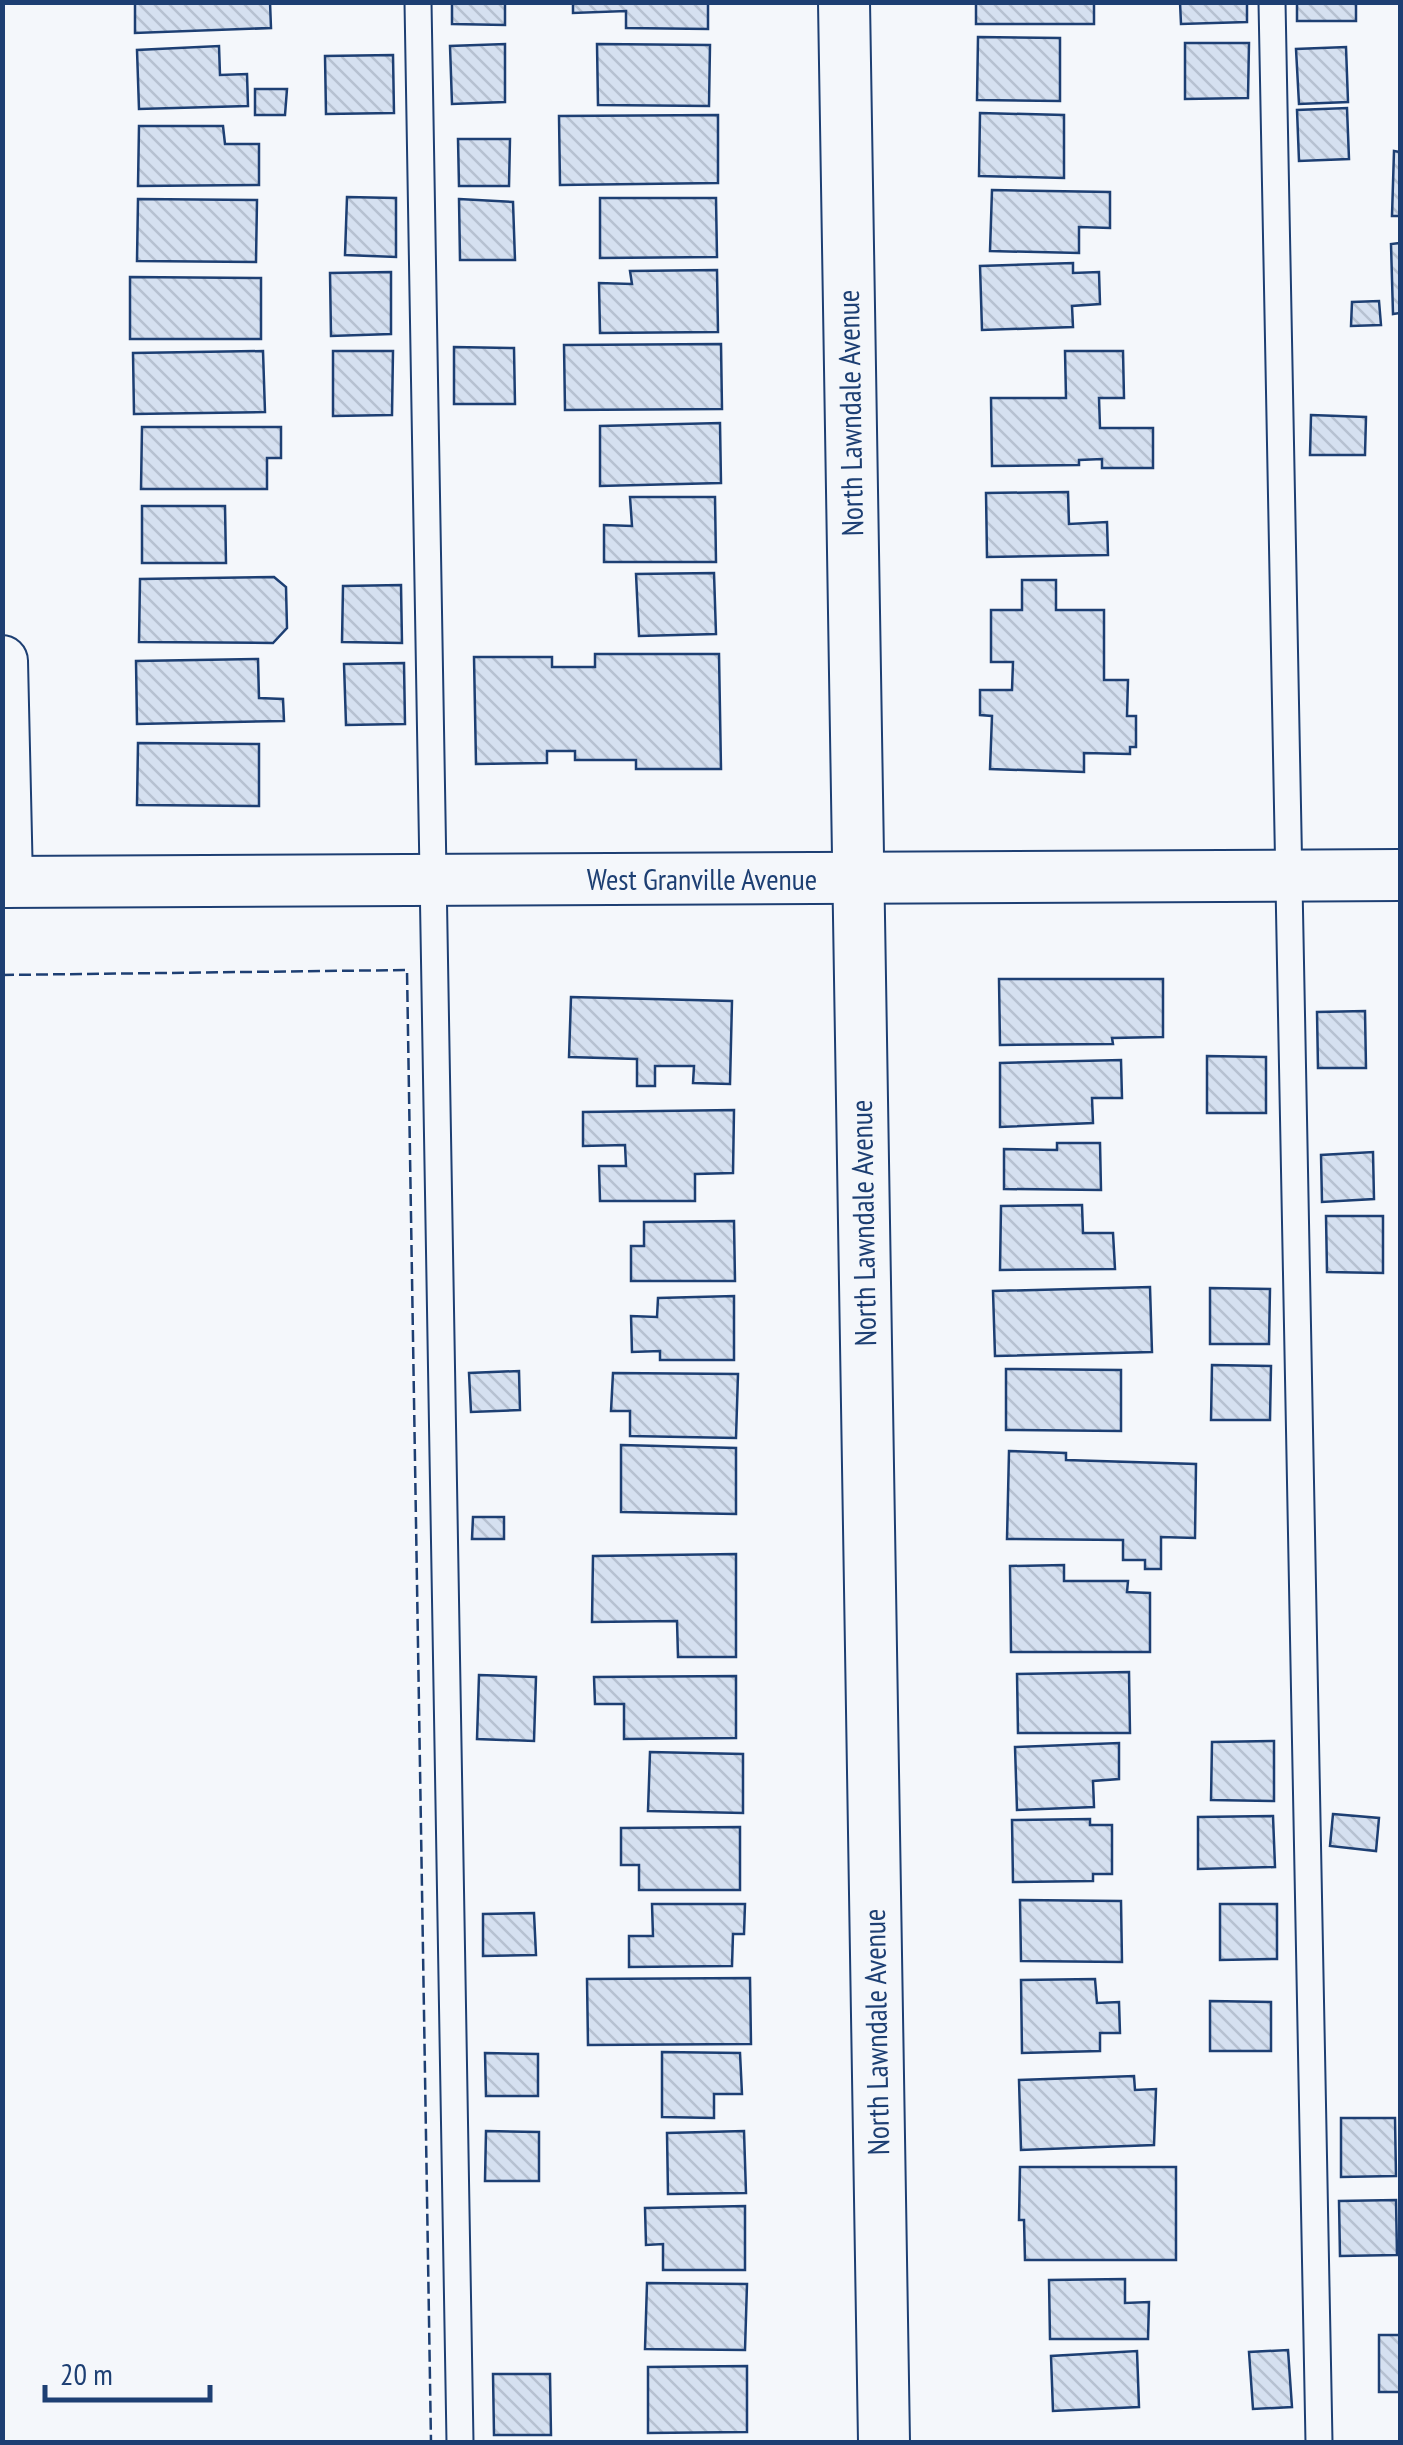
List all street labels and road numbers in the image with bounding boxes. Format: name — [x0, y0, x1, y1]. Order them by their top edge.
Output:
street label: North Lawndale Avenue — [828, 289, 871, 537]
street label: West Granville Avenue — [587, 859, 817, 898]
street label: North Lawndale Avenue — [841, 1099, 884, 1347]
street label: North Lawndale Avenue — [854, 1908, 897, 2156]

